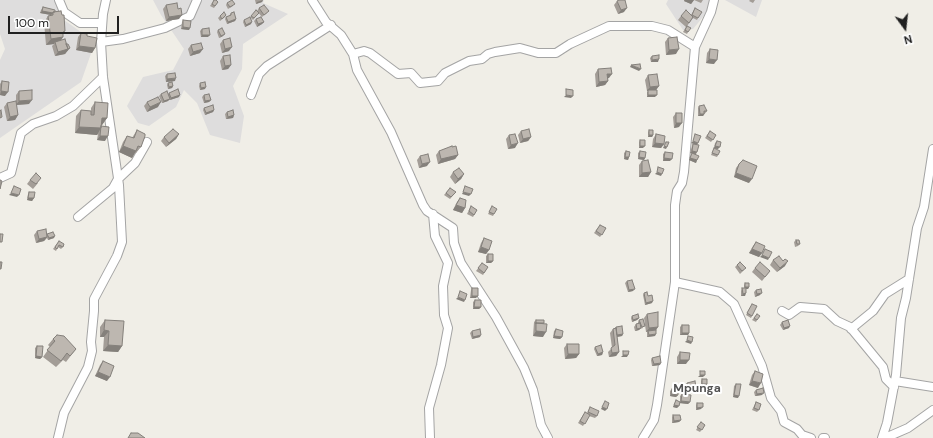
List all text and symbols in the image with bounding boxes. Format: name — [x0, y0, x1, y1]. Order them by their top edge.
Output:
scale bar — [10, 8, 121, 34]
north arrow — [885, 8, 925, 48]
text: 100 m — [15, 15, 49, 31]
text: N — [902, 32, 914, 47]
district label: Mpunga — [673, 382, 721, 396]

